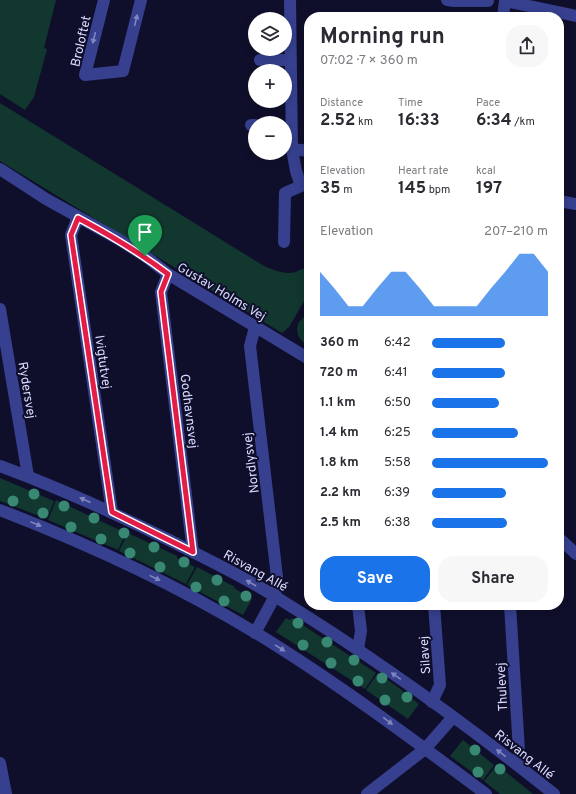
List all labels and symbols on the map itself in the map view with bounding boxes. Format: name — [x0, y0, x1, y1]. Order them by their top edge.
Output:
one-way arrow — [133, 13, 139, 25]
street label: Broloftet — [68, 14, 96, 69]
one-way arrow — [91, 32, 97, 44]
pin — [128, 215, 162, 256]
street label: Gustav Holms Vej — [174, 260, 268, 325]
street label: Ivigtutvej — [90, 334, 114, 390]
street label: Rydersvej — [14, 361, 38, 420]
street label: Godhavnsvej — [176, 373, 201, 449]
street label: Nordlysvej — [240, 431, 264, 494]
one-way arrow — [79, 497, 91, 503]
one-way arrow — [31, 521, 42, 527]
street label: Risvang Allé — [220, 547, 290, 596]
one-way arrow — [149, 575, 160, 581]
one-way arrow — [246, 579, 257, 586]
street label: Silavej — [417, 635, 435, 674]
one-way arrow — [274, 645, 286, 652]
street label: Thulevej — [494, 662, 512, 712]
one-way arrow — [391, 672, 401, 680]
one-way arrow — [383, 716, 394, 725]
street label: Risvang Allé — [491, 727, 557, 784]
one-way arrow — [495, 749, 506, 757]

